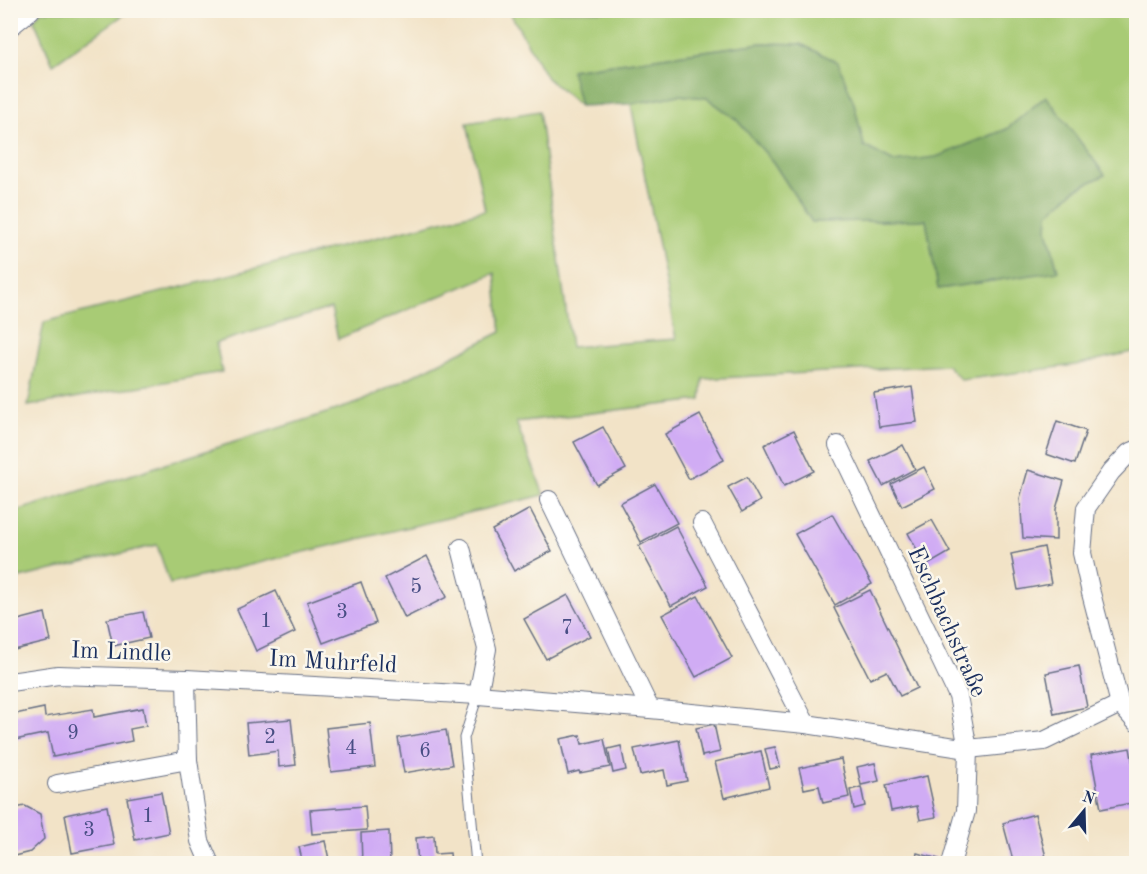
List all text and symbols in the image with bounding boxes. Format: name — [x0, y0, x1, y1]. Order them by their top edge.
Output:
street label: Eschbachstraße — [902, 543, 990, 701]
house number: 5 — [410, 577, 422, 598]
house number: 3 — [336, 602, 348, 623]
house number: 1 — [260, 611, 272, 632]
house number: 7 — [561, 618, 573, 639]
street label: Im Lindle — [70, 639, 172, 667]
street label: Im Muhrfeld — [268, 648, 398, 678]
house number: 9 — [67, 723, 79, 744]
house number: 2 — [264, 727, 276, 748]
house number: 4 — [345, 738, 357, 759]
house number: 6 — [419, 741, 431, 762]
north arrow — [1054, 781, 1114, 841]
text: N — [1080, 789, 1097, 809]
house number: 1 — [142, 806, 154, 827]
house number: 3 — [83, 820, 95, 841]

